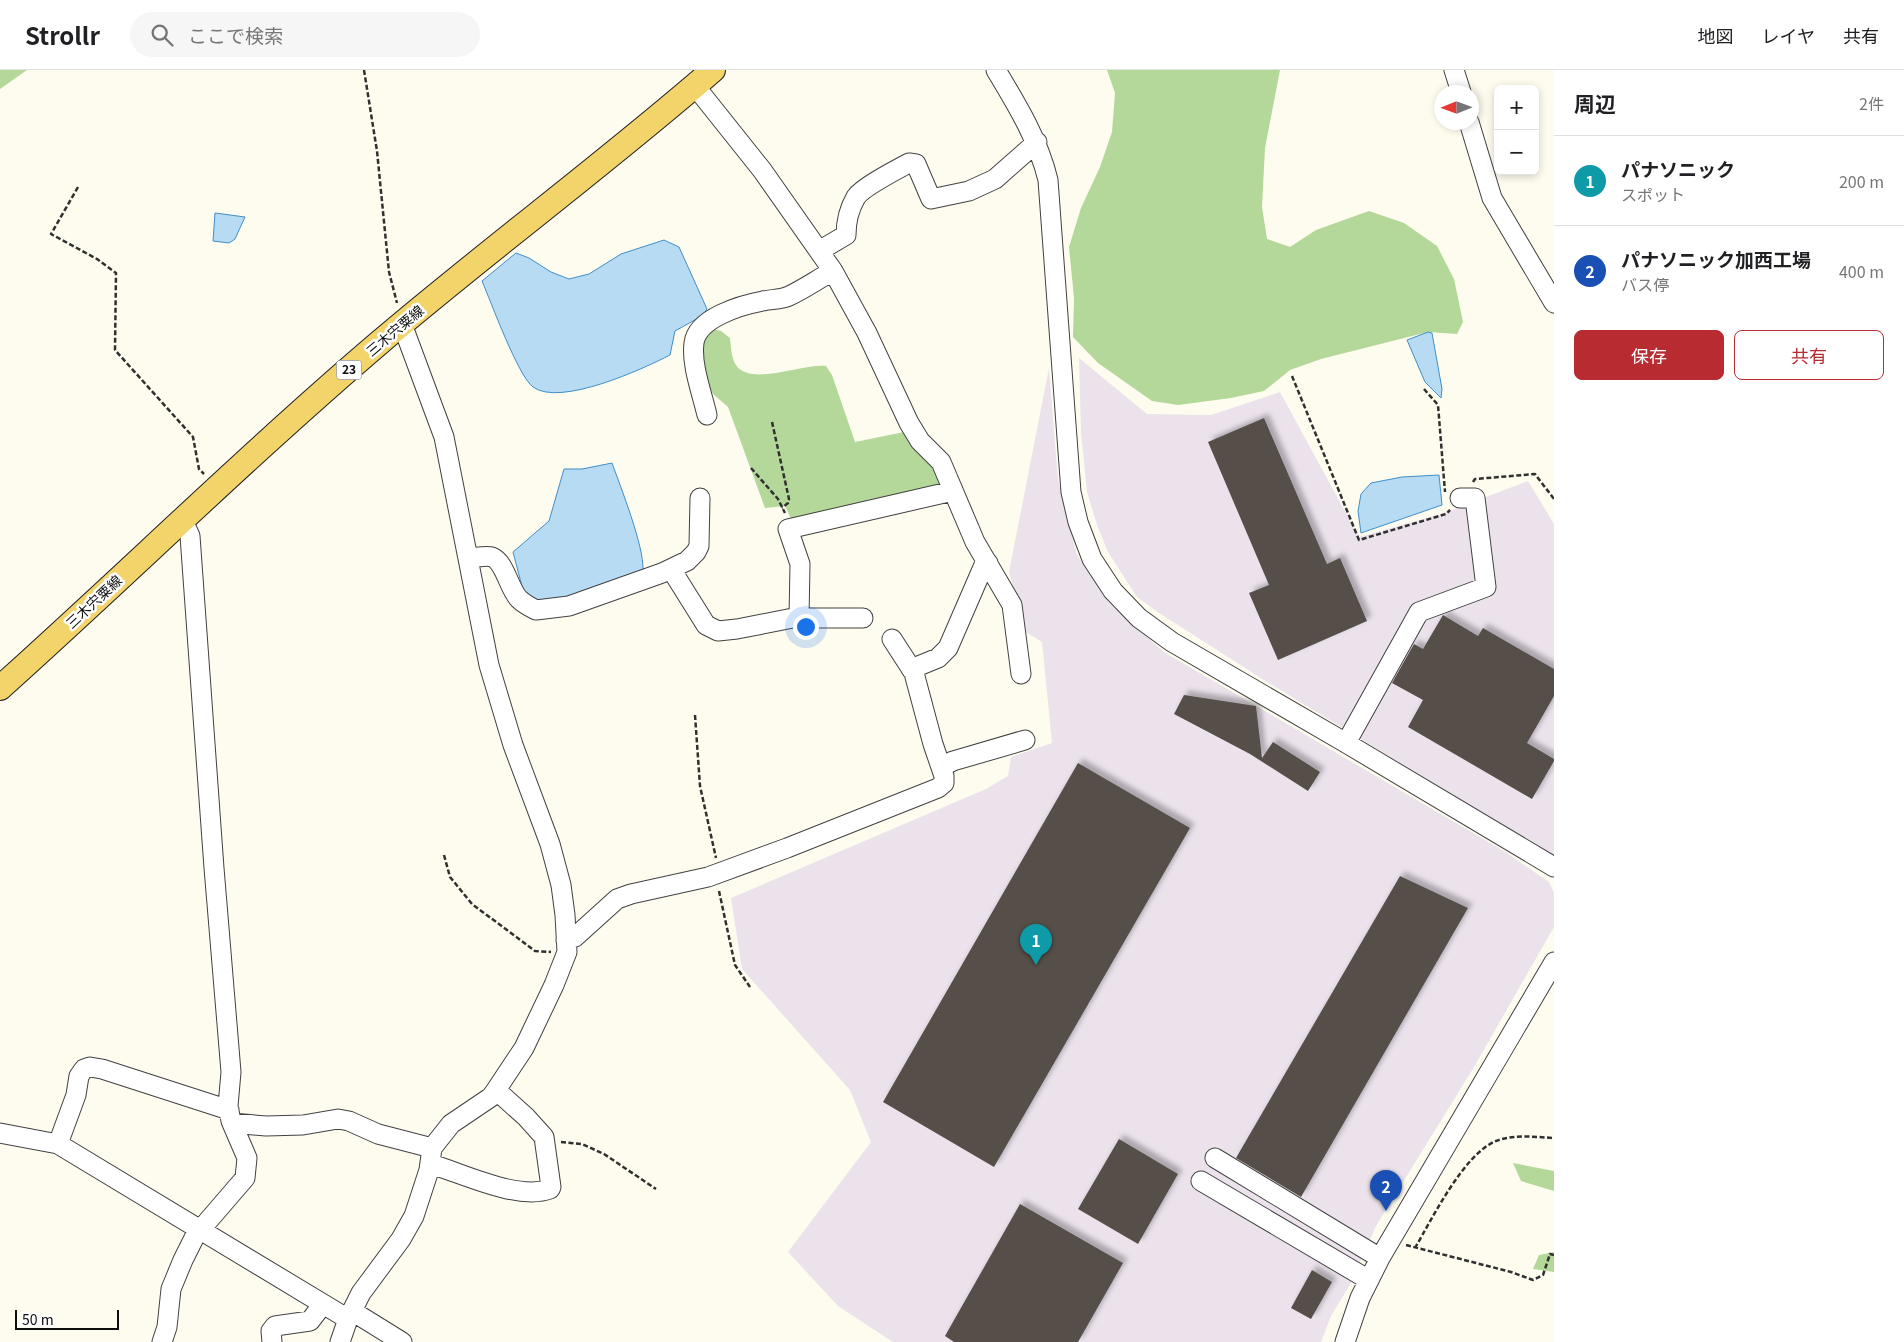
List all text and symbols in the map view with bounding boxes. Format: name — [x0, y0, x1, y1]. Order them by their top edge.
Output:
search box — [130, 12, 480, 57]
text: Strollr — [25, 17, 100, 52]
icon: search — [148, 21, 176, 49]
text: ここで検索 — [188, 21, 283, 48]
text: 地図 — [1698, 22, 1734, 48]
text: レイヤ — [1762, 22, 1815, 48]
text: 共有 — [1843, 22, 1879, 48]
north arrow — [1434, 85, 1479, 130]
map controls — [1494, 85, 1539, 175]
button: + — [1494, 85, 1539, 130]
text: 周辺 — [1574, 88, 1616, 118]
text: 2件 — [1859, 91, 1884, 115]
button: − — [1494, 130, 1539, 175]
text: パナソニック — [1621, 155, 1735, 182]
text: 1 — [1585, 169, 1595, 193]
text: 200 m — [1839, 169, 1884, 193]
text: スポット — [1621, 182, 1685, 206]
text: パナソニック加西工場 — [1621, 245, 1811, 272]
text: 2 — [1585, 259, 1595, 283]
text: 400 m — [1839, 259, 1884, 283]
text: バス停 — [1621, 272, 1669, 296]
street label: 三木宍粟線 — [361, 300, 428, 360]
button: 保存 — [1574, 330, 1724, 380]
button: 共有 — [1734, 330, 1884, 380]
road number: 23 — [336, 360, 362, 380]
street label: 三木宍粟線 — [61, 570, 126, 632]
your location — [793, 614, 819, 640]
pin: 1 — [1020, 924, 1052, 965]
pin: 2 — [1370, 1170, 1402, 1211]
scale bar — [15, 1307, 119, 1330]
text: 50 m — [22, 1309, 54, 1329]

